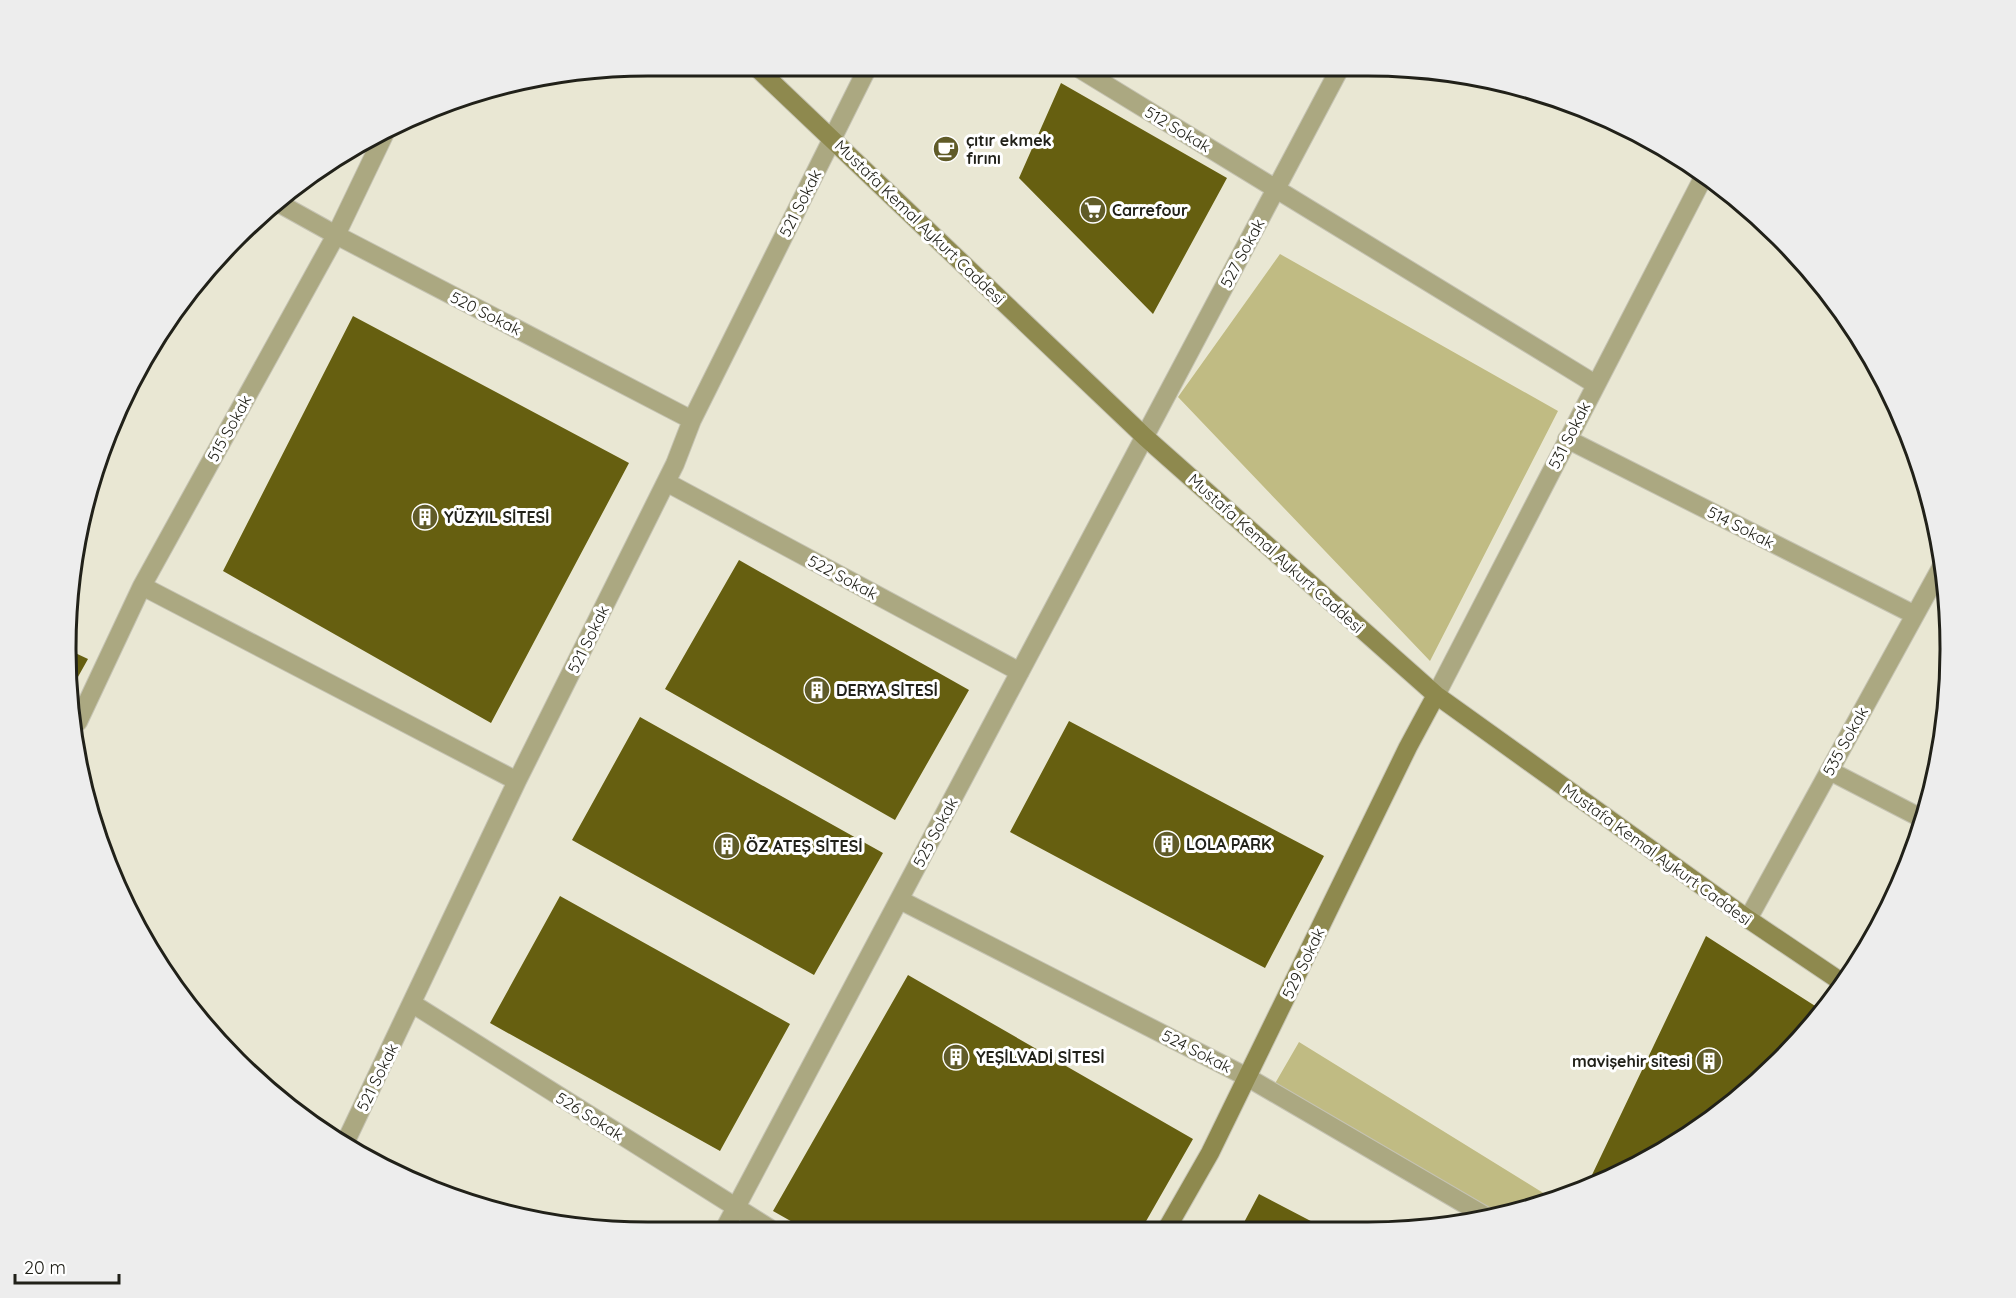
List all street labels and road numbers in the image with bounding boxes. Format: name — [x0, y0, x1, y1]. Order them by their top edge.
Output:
street label: 512 Sokak — [1141, 102, 1215, 156]
street label: Mustafa Kemal Aykurt Caddesi — [831, 135, 1009, 309]
street label: 521 Sokak — [774, 166, 826, 240]
street label: 527 Sokak — [1215, 215, 1269, 291]
street label: 520 Sokak — [447, 287, 525, 339]
street label: 515 Sokak — [203, 391, 255, 465]
street label: 531 Sokak — [1544, 398, 1594, 472]
street label: Mustafa Kemal Aykurt Caddesi — [1184, 469, 1368, 637]
street label: 514 Sokak — [1704, 502, 1778, 552]
street label: 522 Sokak — [805, 550, 881, 604]
street label: 521 Sokak — [563, 602, 613, 676]
street label: 535 Sokak — [1818, 703, 1872, 779]
street label: Mustafa Kemal Aykurt Caddesi — [1559, 779, 1755, 929]
street label: 525 Sokak — [908, 794, 962, 870]
street label: 529 Sokak — [1277, 924, 1329, 1002]
street label: 524 Sokak — [1159, 1025, 1235, 1077]
street label: 521 Sokak — [352, 1040, 402, 1114]
street label: 526 Sokak — [552, 1087, 628, 1145]

